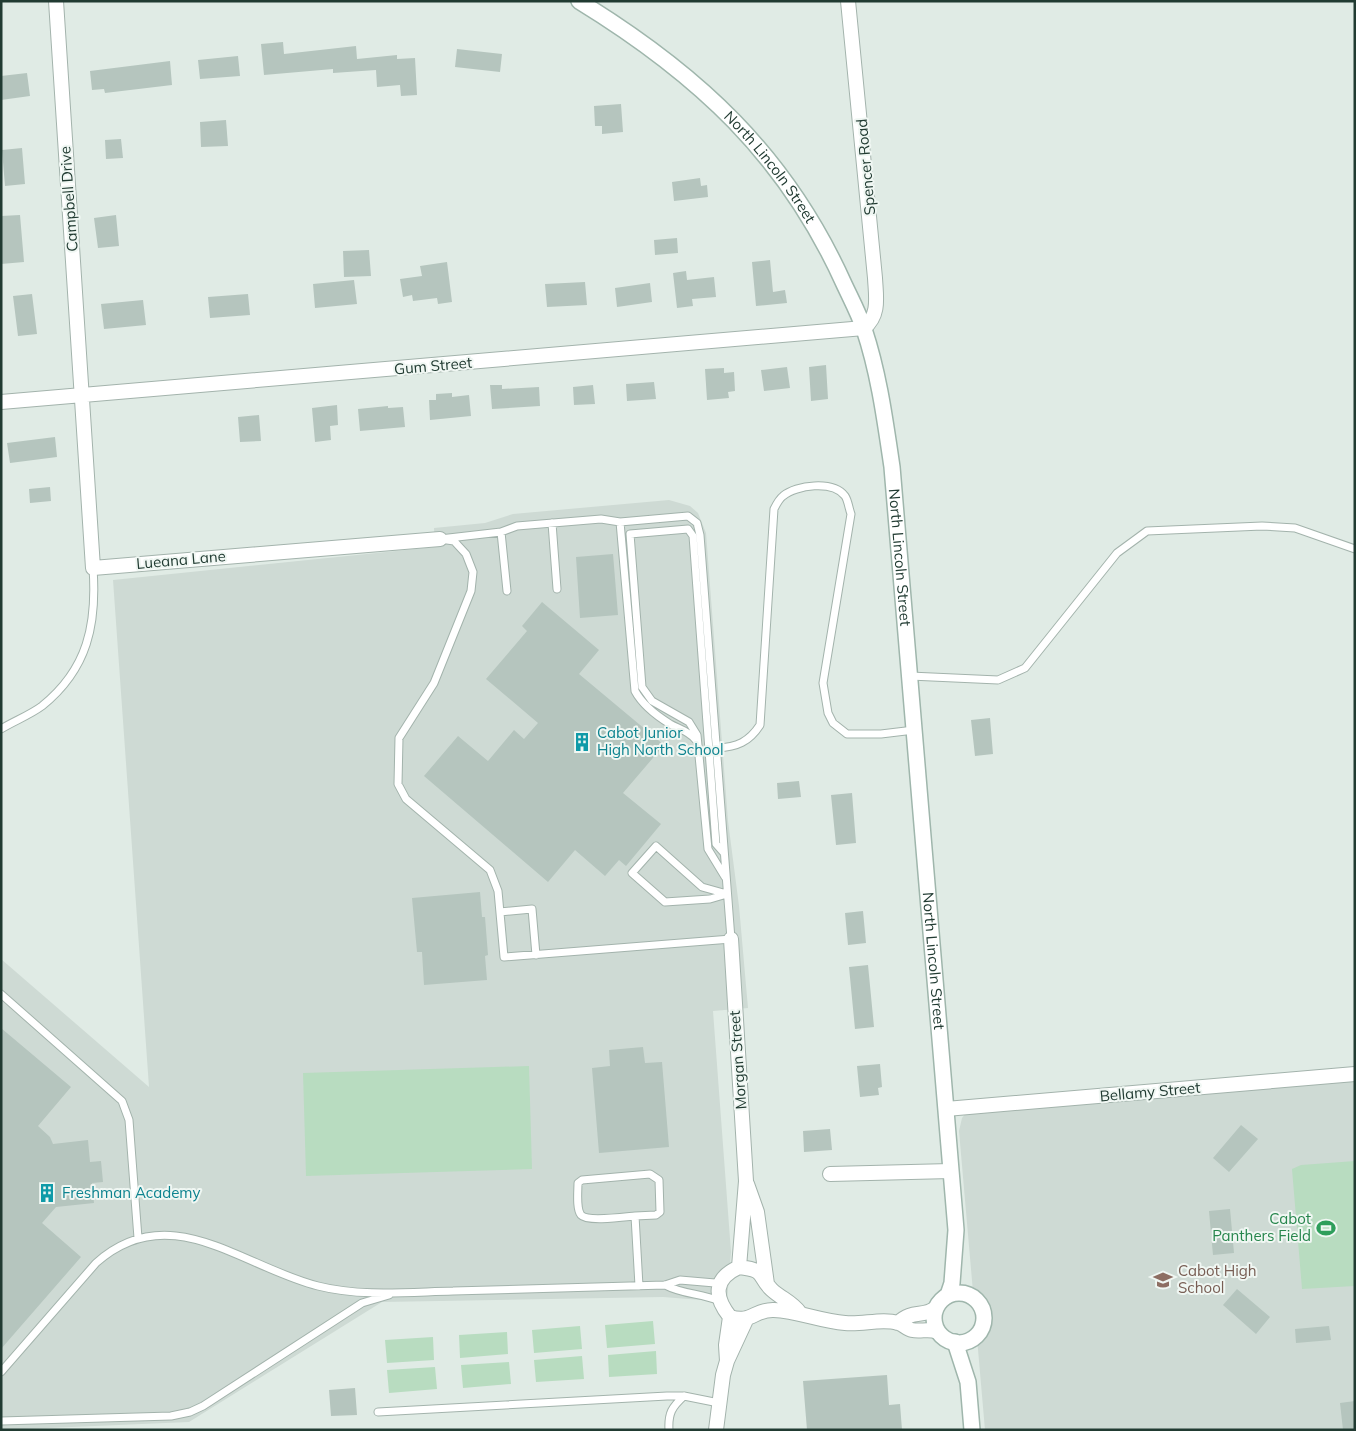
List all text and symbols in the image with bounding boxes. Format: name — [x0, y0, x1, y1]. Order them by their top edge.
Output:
street label: North Lincoln Street — [720, 107, 820, 226]
street label: Spencer Road — [852, 118, 879, 216]
street label: Campbell Drive — [55, 146, 82, 252]
street label: Gum Street — [393, 353, 473, 378]
street label: North Lincoln Street — [885, 488, 915, 627]
street label: Lueana Lane — [135, 546, 226, 573]
place label: Cabot Junior High North School — [597, 723, 724, 759]
building icon: Cabot Junior High North School — [571, 731, 593, 753]
street label: North Lincoln Street — [919, 891, 949, 1030]
street label: Morgan Street — [725, 1010, 750, 1110]
street label: Bellamy Street — [1099, 1078, 1201, 1105]
building icon: Freshman Academy — [36, 1182, 58, 1204]
place label: Freshman Academy — [62, 1183, 200, 1202]
place label: Cabot Panthers Field — [1212, 1209, 1311, 1245]
sports icon: Cabot Panthers Field — [1315, 1217, 1337, 1239]
place label: Cabot High School — [1178, 1261, 1257, 1297]
school or university icon: Cabot High School — [1152, 1269, 1174, 1291]

